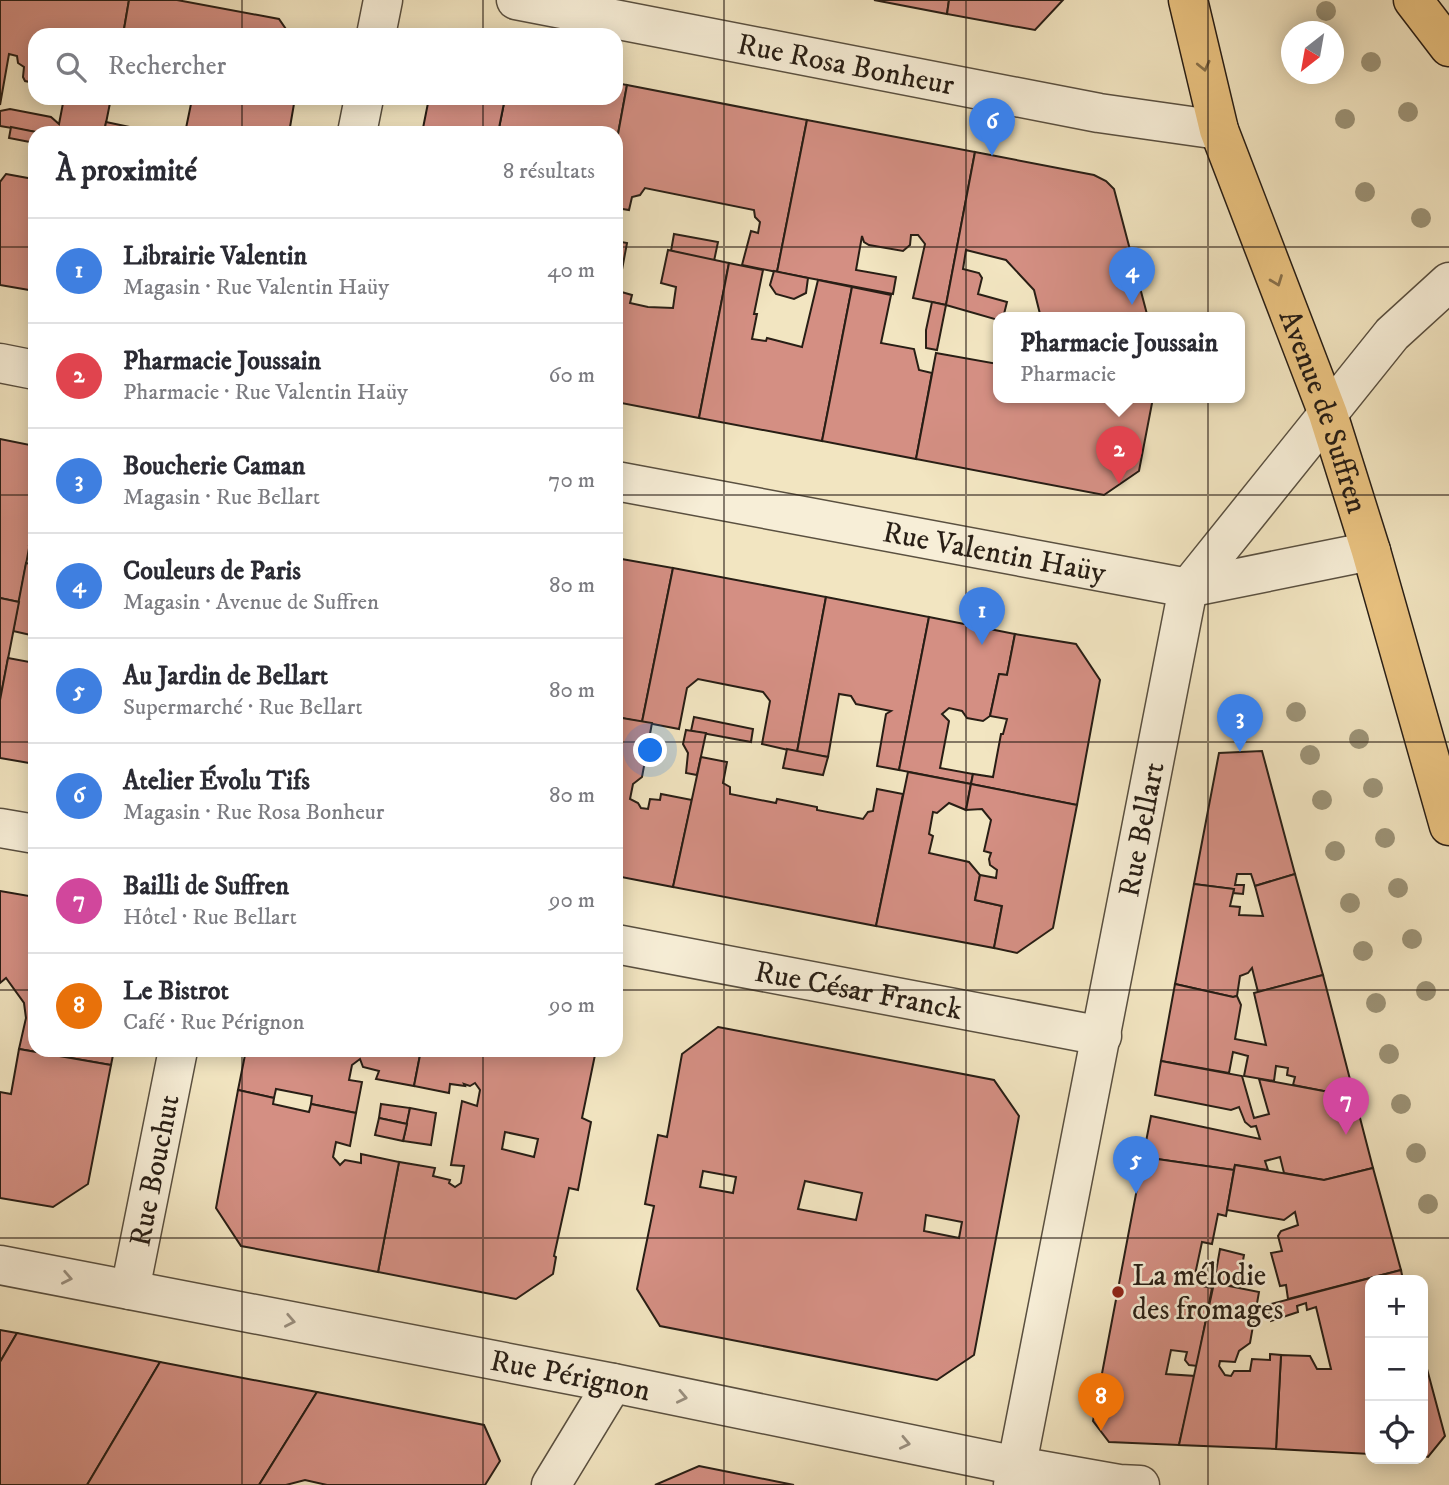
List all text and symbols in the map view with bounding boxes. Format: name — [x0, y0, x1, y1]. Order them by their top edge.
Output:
north arrow — [1281, 21, 1344, 84]
street label: Rue Rosa Bonheur — [734, 26, 957, 104]
search box — [28, 28, 623, 105]
icon: search — [52, 48, 90, 86]
text: Rechercher — [108, 50, 226, 83]
one-way arrow — [1195, 60, 1210, 72]
pin: 6 — [969, 98, 1015, 156]
text: À proximité — [56, 153, 197, 190]
text: 8 résultats — [503, 157, 595, 186]
text: Librairie Valentin — [123, 240, 307, 273]
pin: 4 — [1109, 247, 1155, 305]
text: 1 — [75, 256, 83, 285]
text: 40 m — [547, 256, 595, 285]
text: Magasin · Rue Valentin Haüy — [123, 273, 389, 302]
one-way arrow — [1268, 275, 1282, 287]
street label: Avenue de Suffren — [1270, 305, 1375, 518]
popup — [993, 312, 1245, 403]
text: Pharmacie Joussain — [1020, 327, 1218, 360]
text: Pharmacie Joussain — [123, 345, 321, 378]
text: Pharmacie — [1020, 360, 1116, 389]
text: 2 — [73, 361, 85, 390]
text: 60 m — [548, 361, 595, 390]
text: Pharmacie · Rue Valentin Haüy — [123, 378, 408, 407]
pin: 2 — [1096, 426, 1142, 484]
text: Boucherie Caman — [123, 450, 305, 483]
text: 3 — [75, 466, 83, 495]
text: 70 m — [548, 466, 595, 495]
text: Magasin · Rue Bellart — [123, 483, 320, 512]
street label: Rue Valentin Haüy — [880, 514, 1109, 592]
text: Couleurs de Paris — [123, 555, 301, 588]
text: 4 — [72, 571, 86, 600]
text: 80 m — [549, 571, 595, 600]
pin: 1 — [959, 587, 1005, 645]
text: Magasin · Avenue de Suffren — [123, 588, 379, 617]
text: Au Jardin de Bellart — [123, 660, 328, 693]
text: 5 — [73, 676, 85, 705]
text: 80 m — [549, 676, 595, 705]
text: Supermarché · Rue Bellart — [123, 693, 363, 722]
pin: 3 — [1217, 694, 1263, 752]
your location — [633, 733, 667, 767]
street label: Rue Bellart — [1111, 759, 1174, 900]
text: Atelier Évolu Tifs — [123, 765, 310, 798]
text: 6 — [73, 781, 85, 810]
text: 80 m — [549, 781, 595, 810]
text: Magasin · Rue Rosa Bonheur — [123, 798, 384, 827]
text: Bailli de Suffren — [123, 870, 289, 903]
text: 7 — [73, 886, 85, 915]
text: 90 m — [549, 886, 595, 915]
text: Hôtel · Rue Bellart — [123, 903, 297, 932]
street label: Rue César Franck — [752, 954, 965, 1029]
text: Le Bistrot — [123, 975, 229, 1008]
text: 8 — [73, 991, 85, 1020]
text: 90 m — [549, 991, 595, 1020]
text: Café · Rue Pérignon — [123, 1008, 304, 1037]
pin: 7 — [1323, 1077, 1369, 1135]
street label: Rue Bouchut — [122, 1092, 189, 1250]
pin: 5 — [1113, 1136, 1159, 1194]
place label: La mélodie des fromages — [1132, 1258, 1283, 1329]
one-way arrow — [61, 1269, 73, 1284]
map controls — [1365, 1275, 1428, 1464]
button: + — [1365, 1275, 1428, 1338]
marker: La mélodie des fromages — [1110, 1284, 1126, 1300]
one-way arrow — [284, 1313, 296, 1328]
button: − — [1365, 1338, 1428, 1401]
street label: Rue Pérignon — [487, 1343, 654, 1410]
pin: 8 — [1078, 1373, 1124, 1431]
one-way arrow — [676, 1388, 688, 1403]
button: locate — [1365, 1401, 1428, 1464]
one-way arrow — [899, 1434, 911, 1449]

